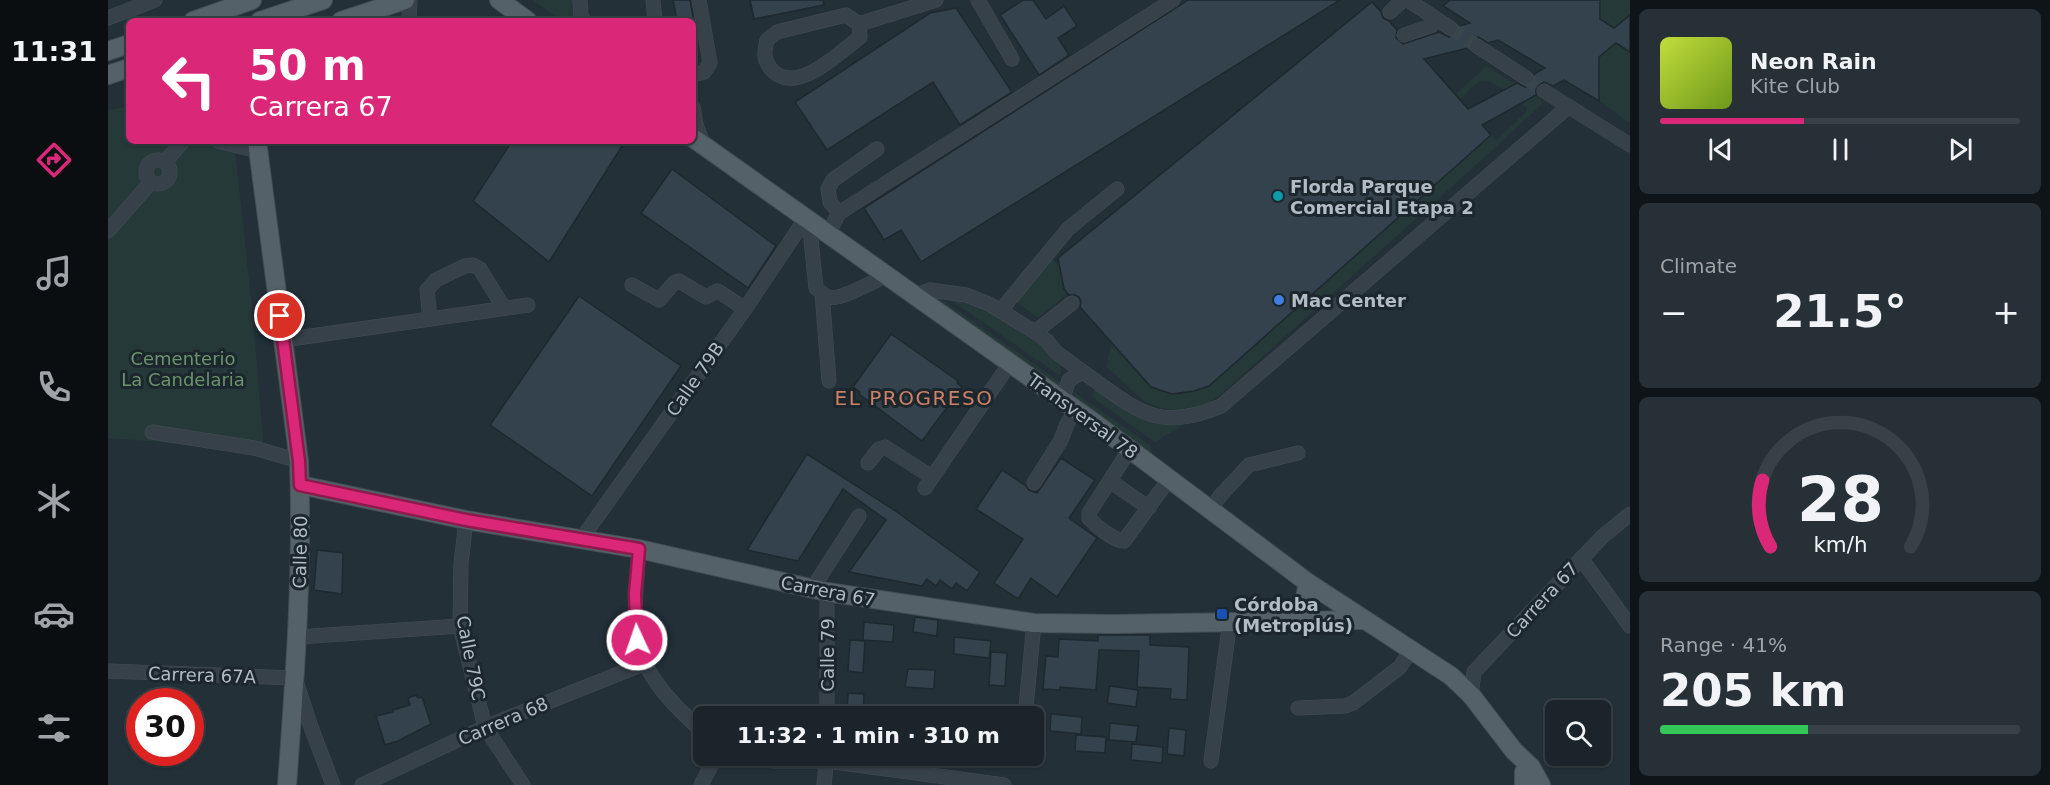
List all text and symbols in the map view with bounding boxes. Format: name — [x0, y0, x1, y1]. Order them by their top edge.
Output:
text: 11:31 — [11, 36, 97, 67]
text: 50 m — [249, 41, 366, 90]
icon: left — [150, 42, 228, 120]
text: Neon Rain — [1750, 49, 1877, 74]
text: Kite Club — [1750, 74, 1840, 98]
text: Carrera 67 — [249, 91, 393, 122]
icon: previous — [1704, 133, 1737, 166]
icon: pause — [1824, 133, 1857, 166]
icon: next — [1944, 133, 1977, 166]
icon: directions — [33, 139, 75, 181]
place label: Florda Parque Comercial Etapa 2 — [1290, 176, 1474, 218]
marker: Florda Parque Comercial Etapa 2 — [1271, 189, 1285, 203]
icon: music — [33, 252, 75, 294]
text: Climate — [1660, 254, 1737, 278]
text: 21.5° — [1773, 285, 1907, 338]
pin — [254, 290, 305, 341]
place label: Mac Center — [1291, 290, 1406, 311]
marker: Mac Center — [1272, 293, 1286, 307]
text: − — [1660, 293, 1688, 332]
text: + — [1992, 293, 2020, 332]
icon: arrive — [263, 299, 296, 332]
street label: Calle 79B — [662, 338, 728, 420]
park label: Cementerio La Candelaria — [121, 348, 245, 390]
icon: phone — [33, 366, 75, 408]
street label: Transversal 78 — [1023, 368, 1142, 463]
district label: EL PROGRESO — [835, 386, 993, 410]
text: 28 — [1797, 463, 1883, 536]
icon: climate — [33, 480, 75, 522]
street label: Calle 80 — [289, 515, 311, 589]
text: km/h — [1813, 532, 1867, 557]
street label: Carrera 67 — [1502, 558, 1582, 642]
street label: Carrera 67 — [779, 572, 877, 610]
icon: car — [33, 593, 75, 635]
place label: Córdoba (Metroplús) — [1234, 594, 1353, 636]
marker: Córdoba (Metroplús) — [1215, 607, 1229, 621]
position arrow — [605, 608, 669, 672]
street label: Calle 79C — [453, 614, 489, 702]
street label: Calle 79 — [817, 618, 838, 692]
text: Range · 41% — [1660, 633, 1787, 657]
street label: Carrera 67A — [148, 663, 257, 687]
text: 205 km — [1660, 664, 1846, 717]
speed limit sign: 30 — [126, 688, 204, 766]
street label: Carrera 68 — [455, 693, 551, 749]
map controls — [1545, 700, 1611, 766]
button: search — [1545, 700, 1611, 766]
icon: filters — [33, 707, 75, 749]
text: 11:32 · 1 min · 310 m — [737, 723, 1000, 748]

